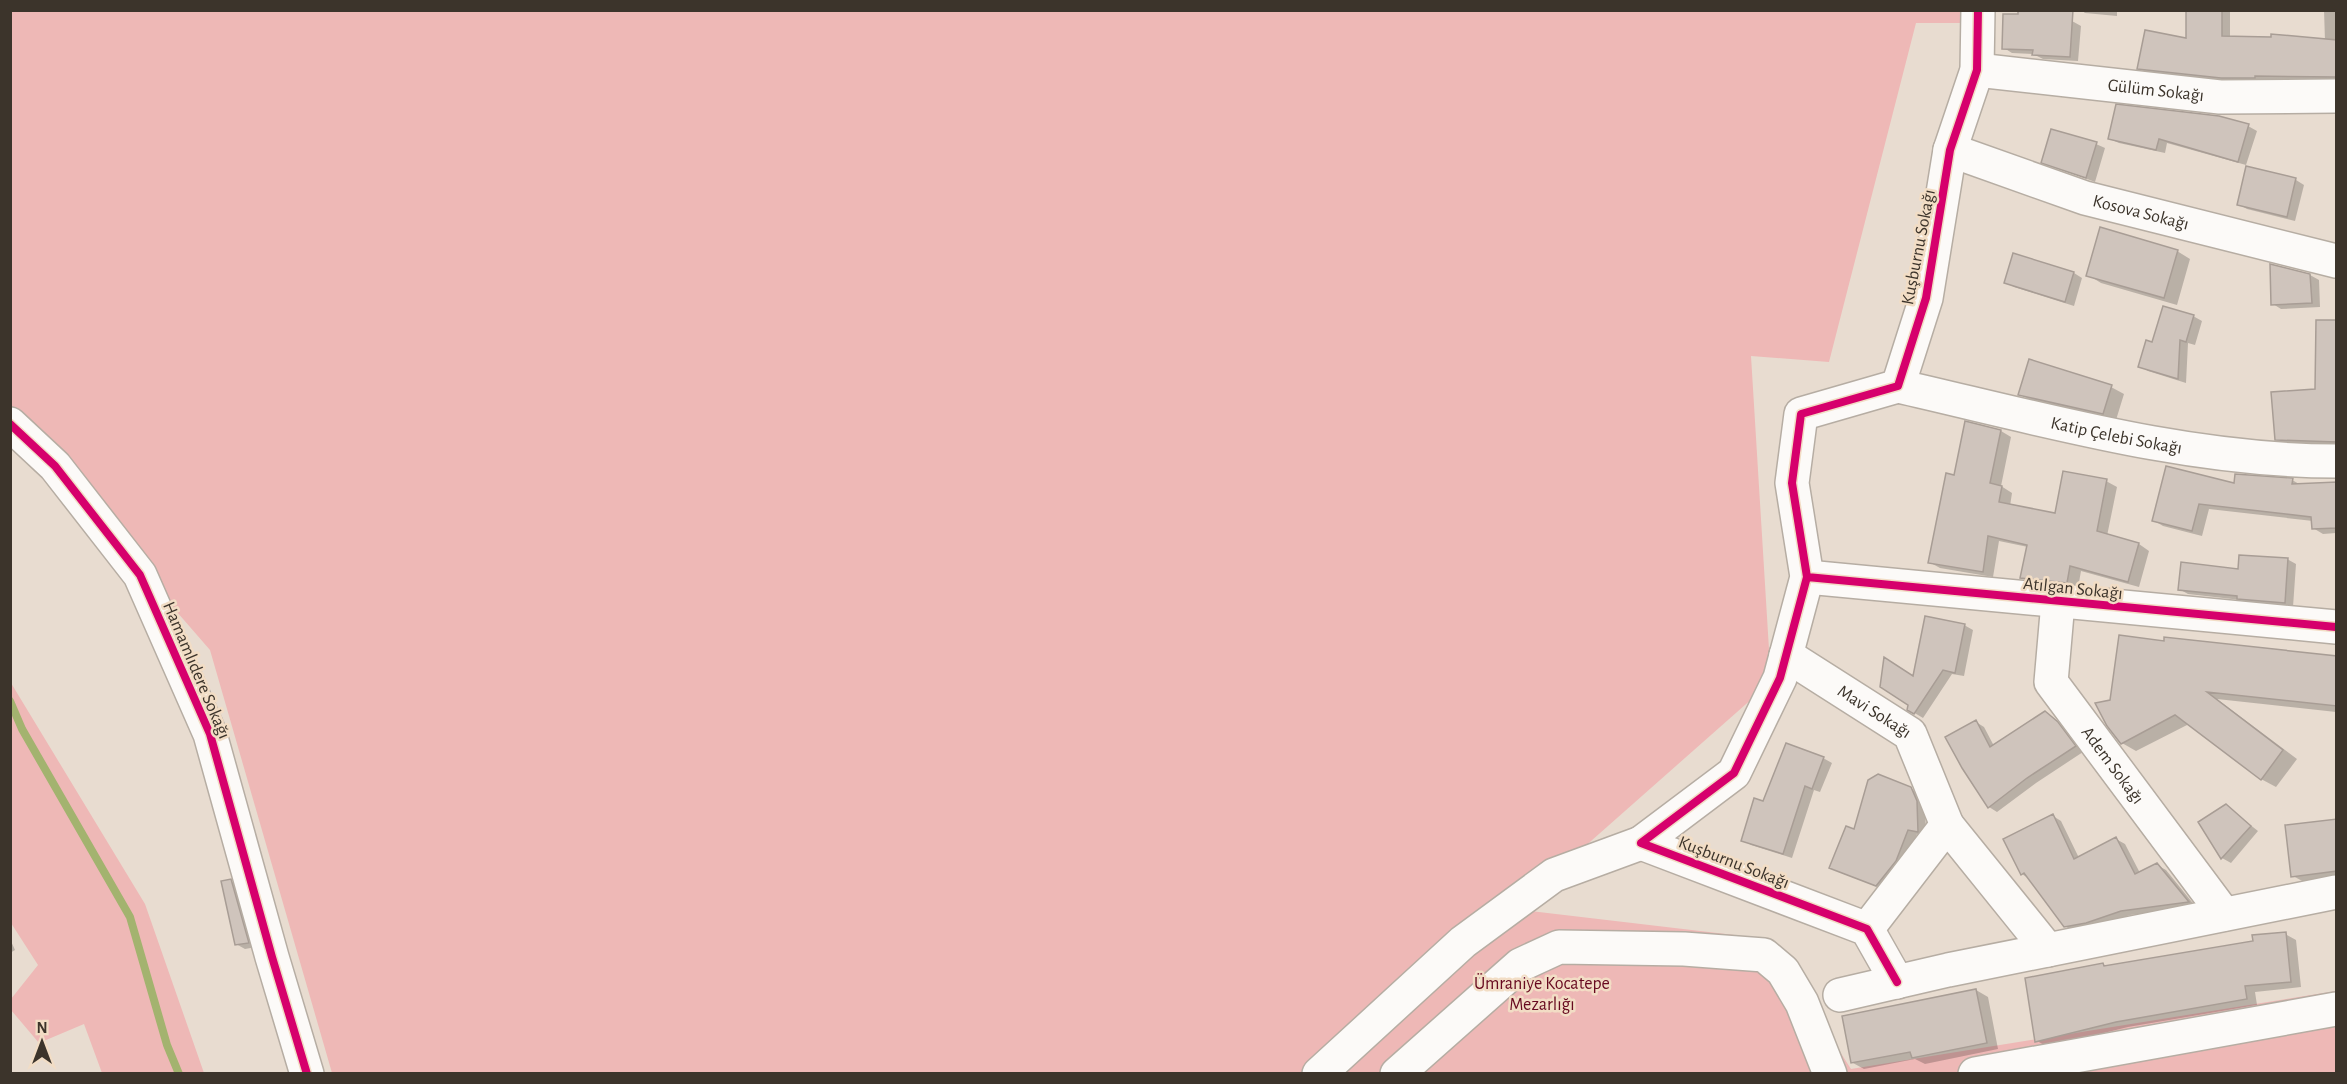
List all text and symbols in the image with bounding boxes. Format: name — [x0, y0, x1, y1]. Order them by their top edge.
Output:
street label: Gülüm Sokağı — [2107, 77, 2205, 105]
street label: Kuşburnu Sokağı — [1899, 188, 1939, 306]
street label: Kosova Sokağı — [2091, 192, 2191, 234]
street label: Katip Çelebi Sokağı — [2049, 414, 2183, 458]
street label: Atılgan Sokağı — [2022, 575, 2123, 603]
street label: Hamamlıdere Sokağı — [159, 599, 233, 741]
street label: Mavi Sokağı — [1834, 682, 1914, 742]
street label: Adem Sokağı — [2078, 724, 2147, 808]
street label: Kuşburnu Sokağı — [1676, 834, 1792, 892]
park label: Ümraniye Kocatepe Mezarlığı — [1474, 973, 1610, 1014]
north arrow — [12, 1012, 72, 1072]
text: N — [36, 1020, 48, 1036]

